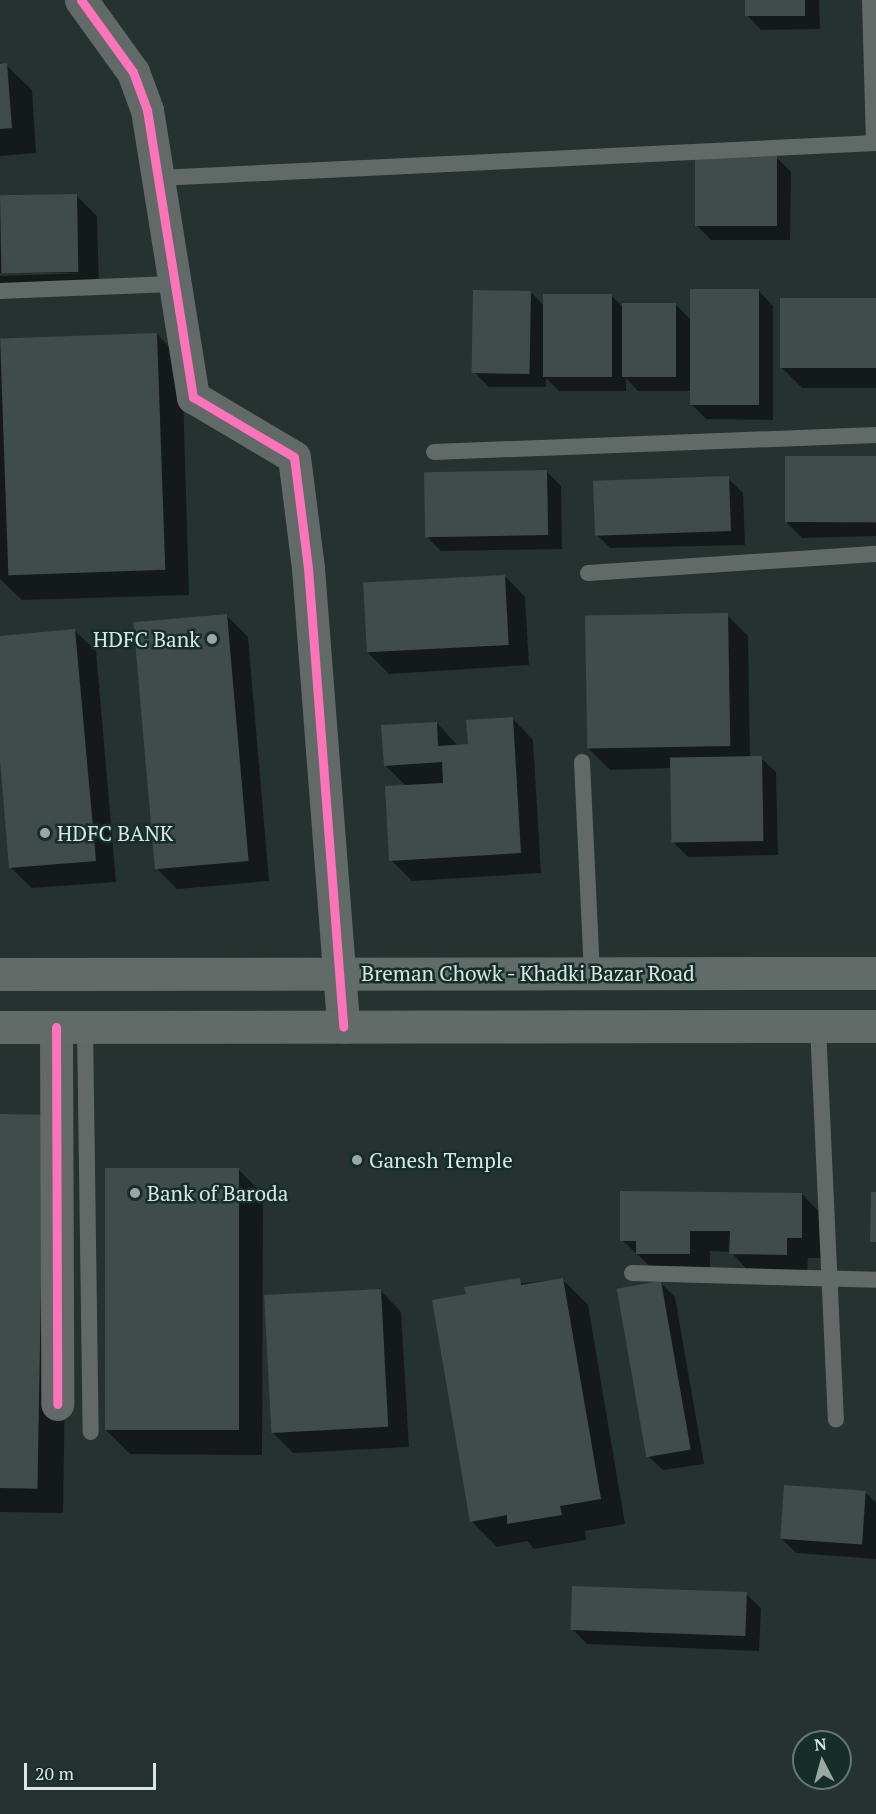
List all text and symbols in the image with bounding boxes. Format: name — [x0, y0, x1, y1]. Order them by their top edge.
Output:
place label: HDFC Bank — [93, 626, 200, 652]
marker: HDFC Bank — [205, 632, 219, 646]
place label: HDFC BANK — [57, 820, 173, 846]
marker: HDFC BANK — [38, 826, 52, 840]
street label: Breman Chowk - Khadki Bazar Road — [360, 960, 696, 986]
place label: Ganesh Temple — [369, 1147, 513, 1173]
marker: Ganesh Temple — [350, 1153, 364, 1167]
place label: Bank of Baroda — [147, 1180, 288, 1206]
marker: Bank of Baroda — [128, 1186, 142, 1200]
north arrow — [792, 1730, 852, 1790]
text: N — [813, 1733, 828, 1756]
scale bar — [27, 1751, 159, 1789]
text: 20 m — [35, 1761, 74, 1785]

